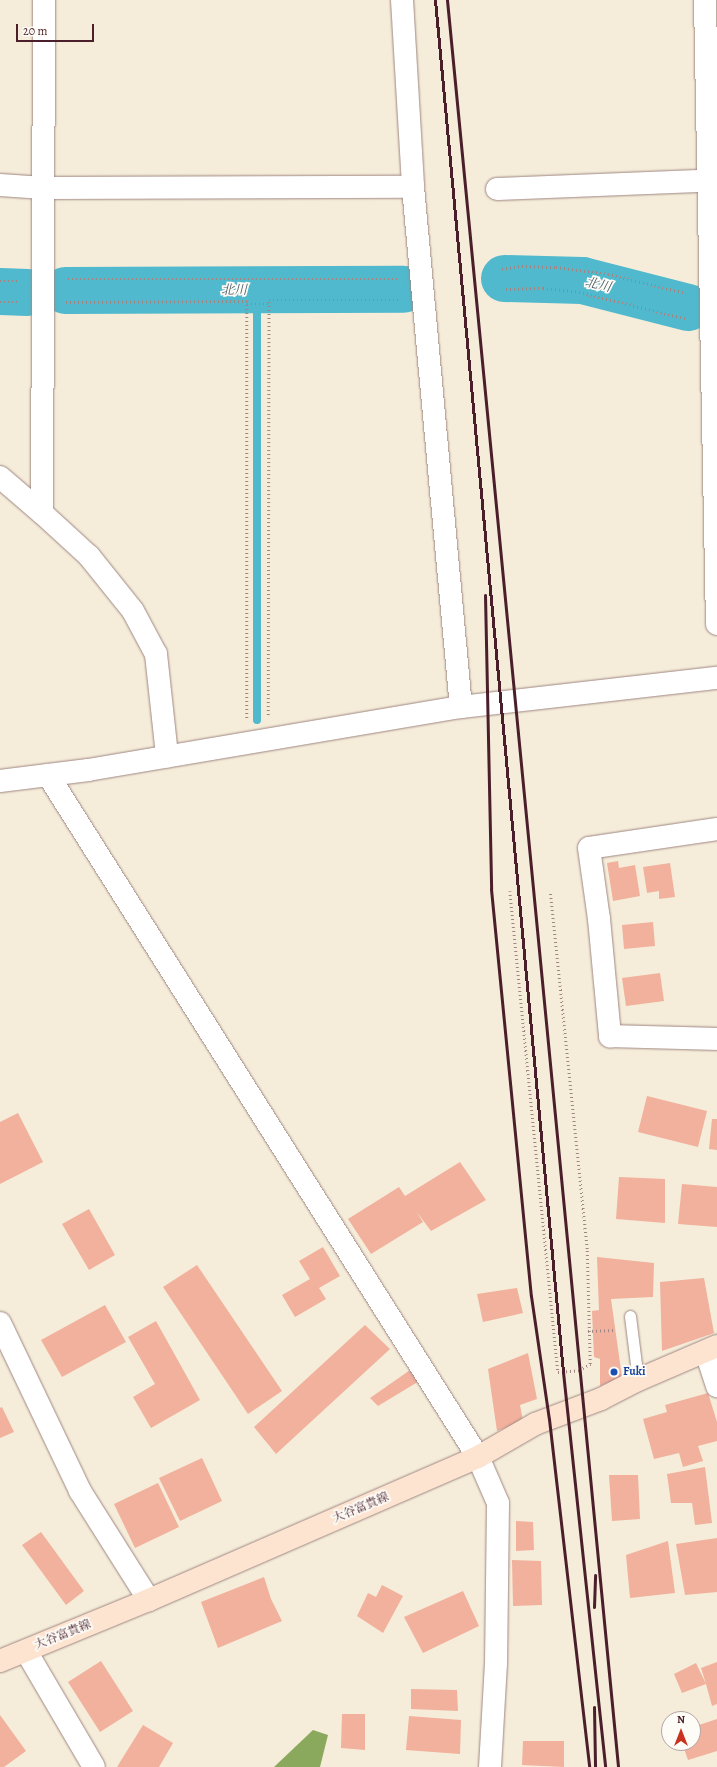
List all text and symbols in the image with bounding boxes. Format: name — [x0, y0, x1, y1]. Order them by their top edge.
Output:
scale bar — [18, 16, 96, 42]
text: 20 m — [23, 23, 47, 39]
water label: 北川 — [584, 274, 612, 296]
water label: 北川 — [221, 282, 247, 298]
place label: Fuki — [623, 1365, 646, 1379]
marker: Fuki — [608, 1366, 620, 1378]
street label: 大谷富貴線 — [331, 1490, 391, 1526]
street label: 大谷富貴線 — [32, 1617, 94, 1653]
north arrow — [661, 1711, 701, 1751]
text: N — [677, 1712, 685, 1727]

